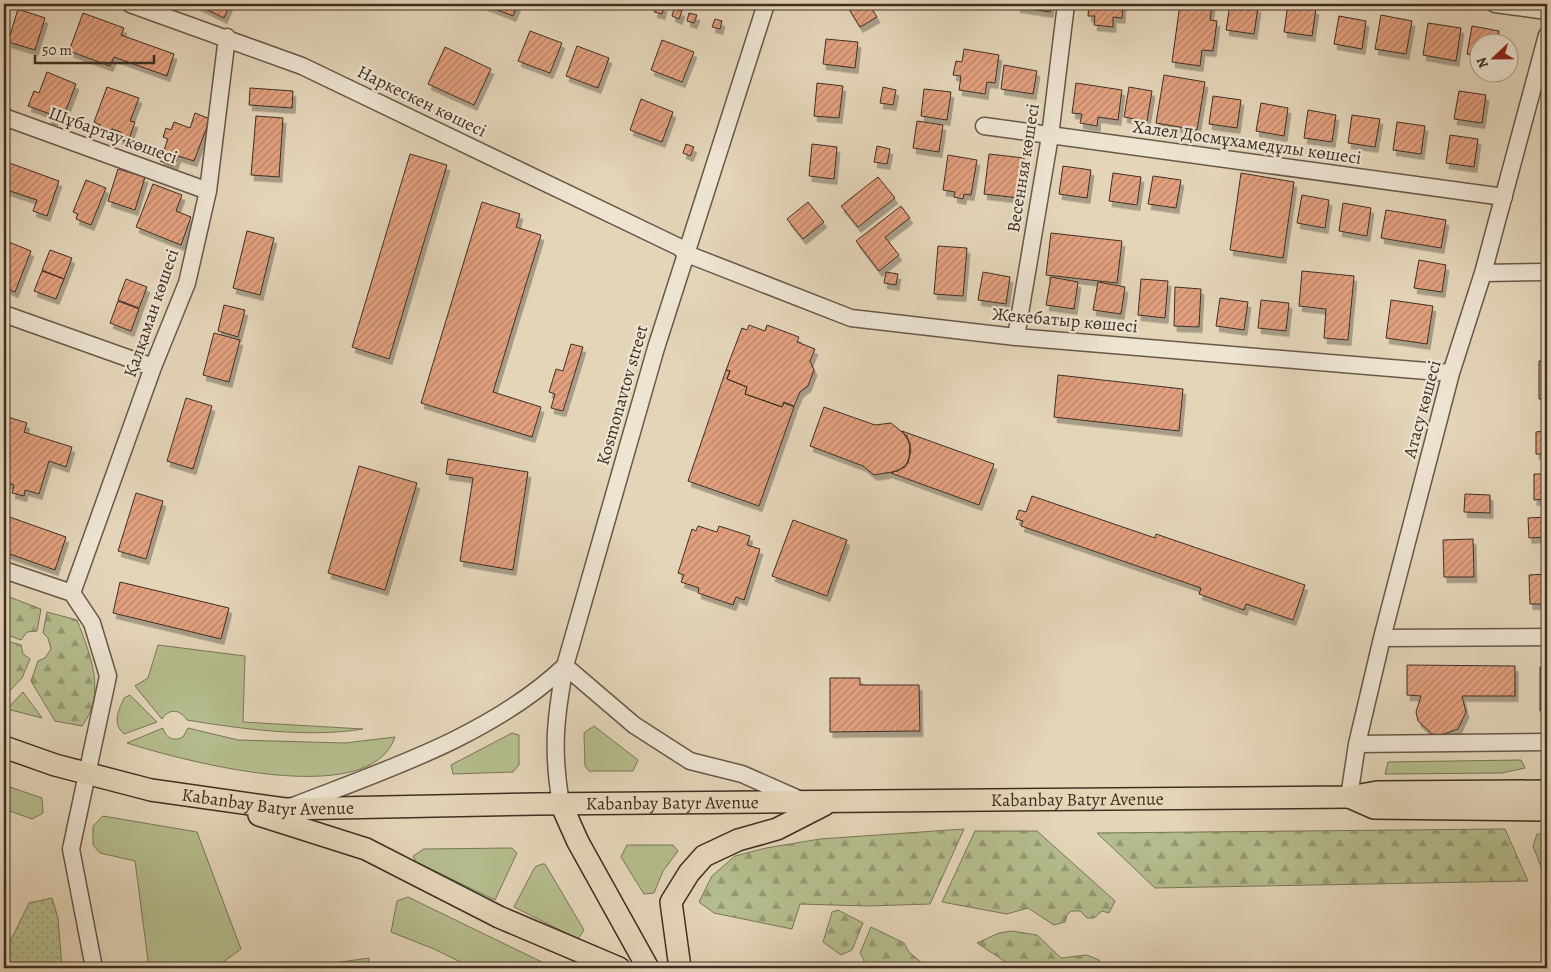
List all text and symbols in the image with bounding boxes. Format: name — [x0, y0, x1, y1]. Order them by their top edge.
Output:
scale bar — [35, 32, 154, 64]
north arrow — [1468, 32, 1518, 82]
text: 50 m — [42, 40, 72, 60]
text: N — [1472, 54, 1493, 71]
street label: Наркескен көшесі — [353, 59, 491, 143]
street label: Шұбартау көшесі — [45, 101, 181, 169]
street label: Весенняя көшесі — [1001, 102, 1045, 234]
street label: Халел Досмұхамедұлы көшесі — [1131, 114, 1363, 170]
street label: Қалқаман көшесі — [118, 246, 184, 380]
street label: Жекебатыр көшесі — [991, 302, 1139, 338]
street label: Kosmonavtov street — [590, 322, 654, 468]
street label: Атасу көшесі — [1397, 357, 1447, 462]
street label: Kabanbay Batyr Avenue — [180, 782, 354, 821]
street label: Kabanbay Batyr Avenue — [991, 787, 1164, 812]
street label: Kabanbay Batyr Avenue — [586, 790, 759, 816]

